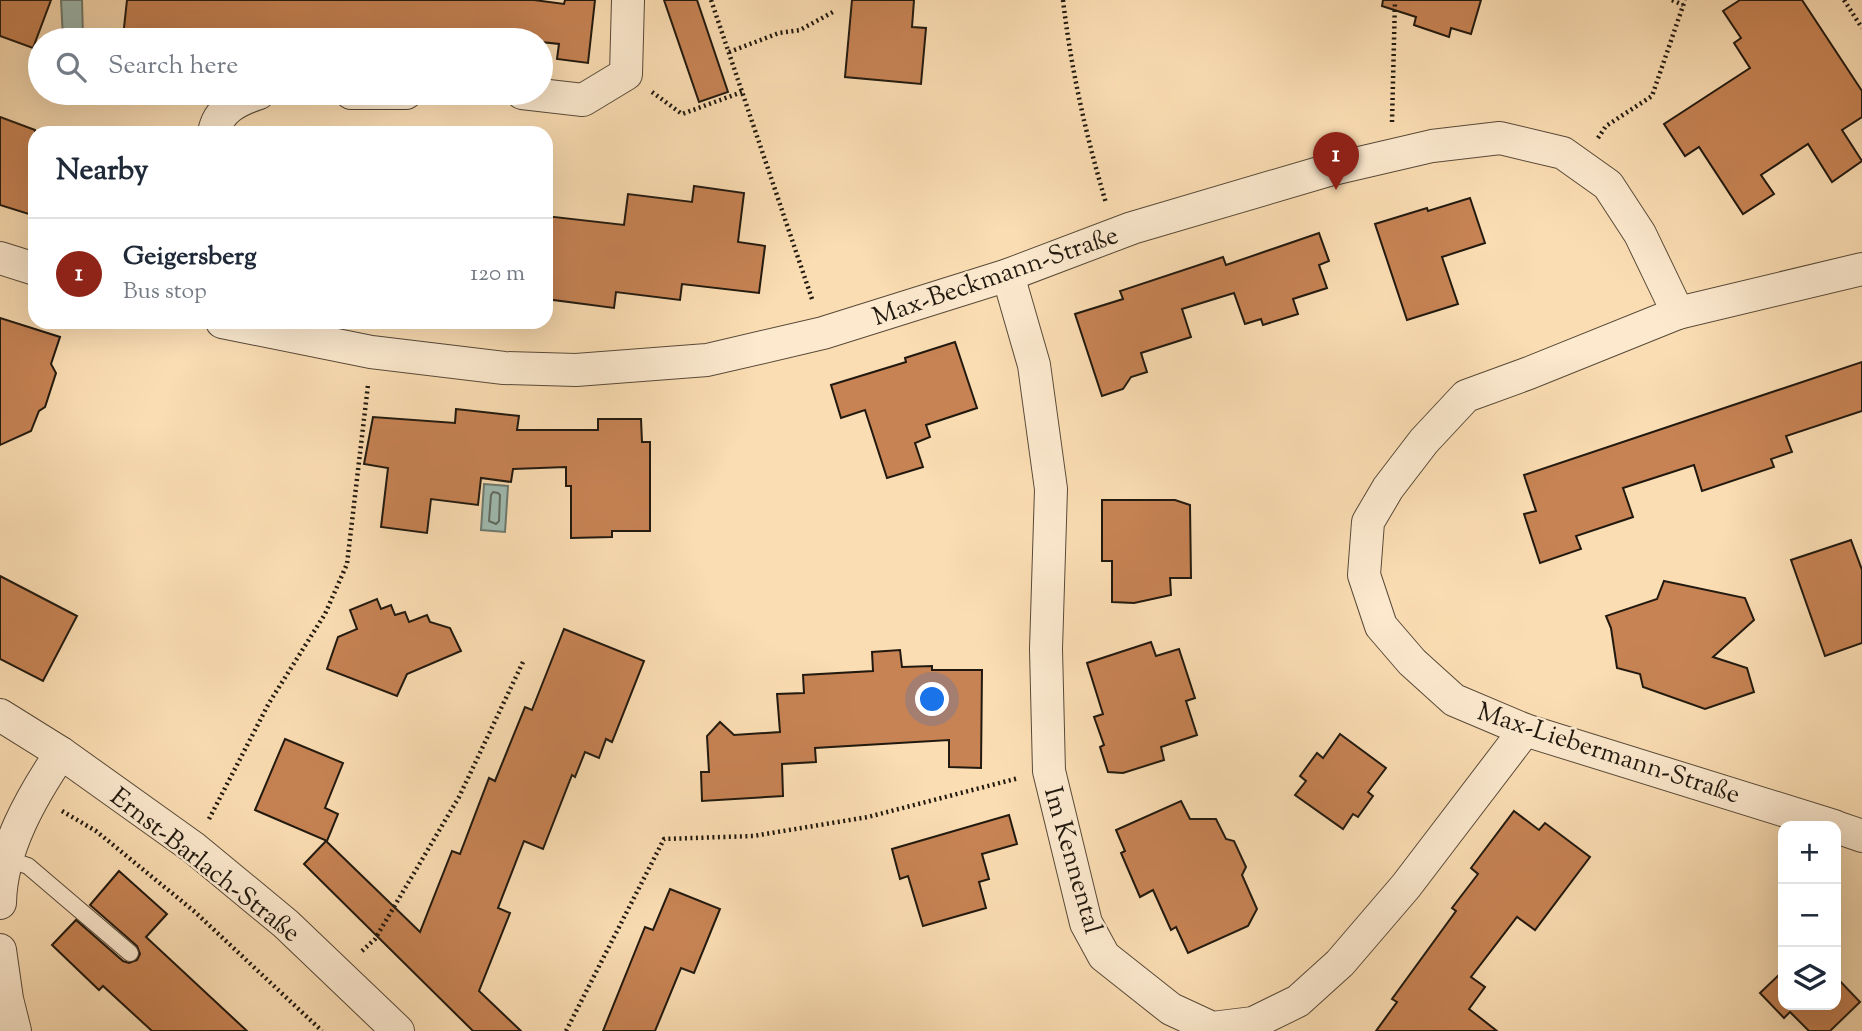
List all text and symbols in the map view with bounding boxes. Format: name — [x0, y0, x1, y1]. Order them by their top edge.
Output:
search box — [28, 28, 553, 105]
icon: search — [52, 48, 90, 86]
text: Search here — [108, 48, 238, 85]
pin: 1 — [1313, 132, 1359, 190]
text: Nearby — [56, 150, 148, 193]
street label: Max-Beckmann-Straße — [868, 218, 1124, 337]
text: Geigersberg — [123, 239, 257, 276]
text: 1 — [75, 258, 83, 291]
text: 120 m — [470, 258, 525, 291]
text: Bus stop — [123, 276, 207, 309]
your location — [915, 682, 949, 716]
street label: Max-Liebermann-Straße — [1472, 694, 1744, 814]
street label: Ernst-Barlach-Straße — [101, 780, 308, 952]
street label: Im Kennental — [1033, 783, 1110, 938]
map controls — [1778, 821, 1841, 1010]
button: + — [1778, 821, 1841, 884]
button: − — [1778, 884, 1841, 947]
button: layers — [1778, 947, 1841, 1010]

